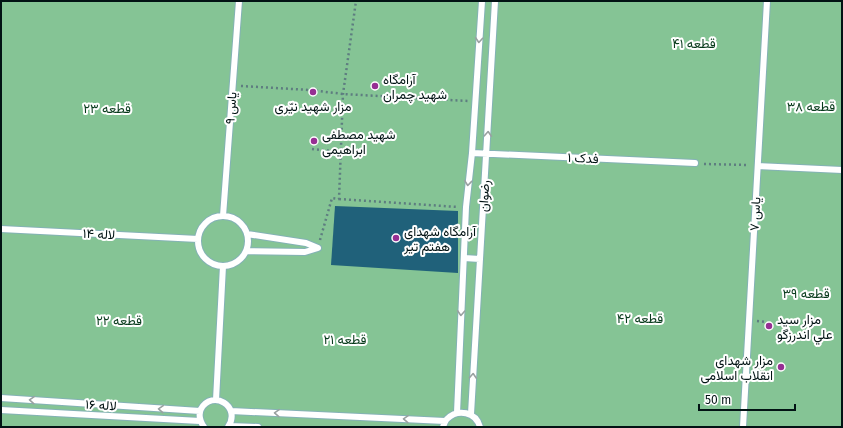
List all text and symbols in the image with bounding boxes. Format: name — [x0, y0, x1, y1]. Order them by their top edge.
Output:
park label: قطعه ۴۱ — [672, 36, 716, 51]
one-way arrow — [474, 37, 483, 43]
place label: آرامگاه شهید چمران — [383, 72, 447, 104]
marker: آرامگاه شهید چمران — [370, 81, 380, 91]
marker: مزار شهید نیّری — [308, 87, 318, 97]
street label: یاس ۹ — [222, 91, 241, 125]
place label: مزار شهید نیّری — [275, 99, 351, 115]
park label: قطعه ۳۸ — [787, 99, 835, 114]
park label: قطعه ۲۳ — [83, 101, 131, 116]
place label: شهید مصطفی ابراهیمی — [322, 127, 396, 158]
one-way arrow — [483, 131, 492, 137]
marker: شهید مصطفی ابراهیمی — [309, 136, 319, 146]
street label: فدک ۱ — [567, 150, 599, 166]
one-way arrow — [464, 180, 473, 187]
street label: رضوان — [475, 180, 494, 213]
street label: یاس ۷ — [747, 197, 764, 231]
place label: آرامگاه شهدای هفتم تیر — [403, 224, 477, 255]
street label: لاله ۱۴ — [82, 226, 116, 242]
marker: آرامگاه شهدای هفتم تیر — [391, 233, 401, 243]
park label: قطعه ۳۹ — [782, 286, 830, 301]
one-way arrow — [457, 310, 465, 316]
park label: قطعه ۴۲ — [617, 311, 663, 326]
place label: مزار سيد علي اندرزگو — [777, 312, 833, 345]
park label: قطعه ۲۲ — [96, 313, 142, 328]
marker: مزار سيد علي اندرزگو — [764, 321, 774, 331]
park label: قطعه ۲۱ — [324, 332, 367, 347]
place label: مزار شهدای انقلاب اسلامی — [700, 353, 773, 384]
marker: مزار شهدای انقلاب اسلامی — [776, 362, 786, 372]
one-way arrow — [469, 373, 477, 379]
scale bar — [699, 386, 795, 412]
text: 50 m — [705, 393, 731, 407]
one-way arrow — [29, 396, 35, 405]
street label: لاله ۱۶ — [85, 396, 117, 414]
one-way arrow — [158, 404, 164, 413]
one-way arrow — [274, 409, 280, 418]
one-way arrow — [403, 415, 409, 424]

